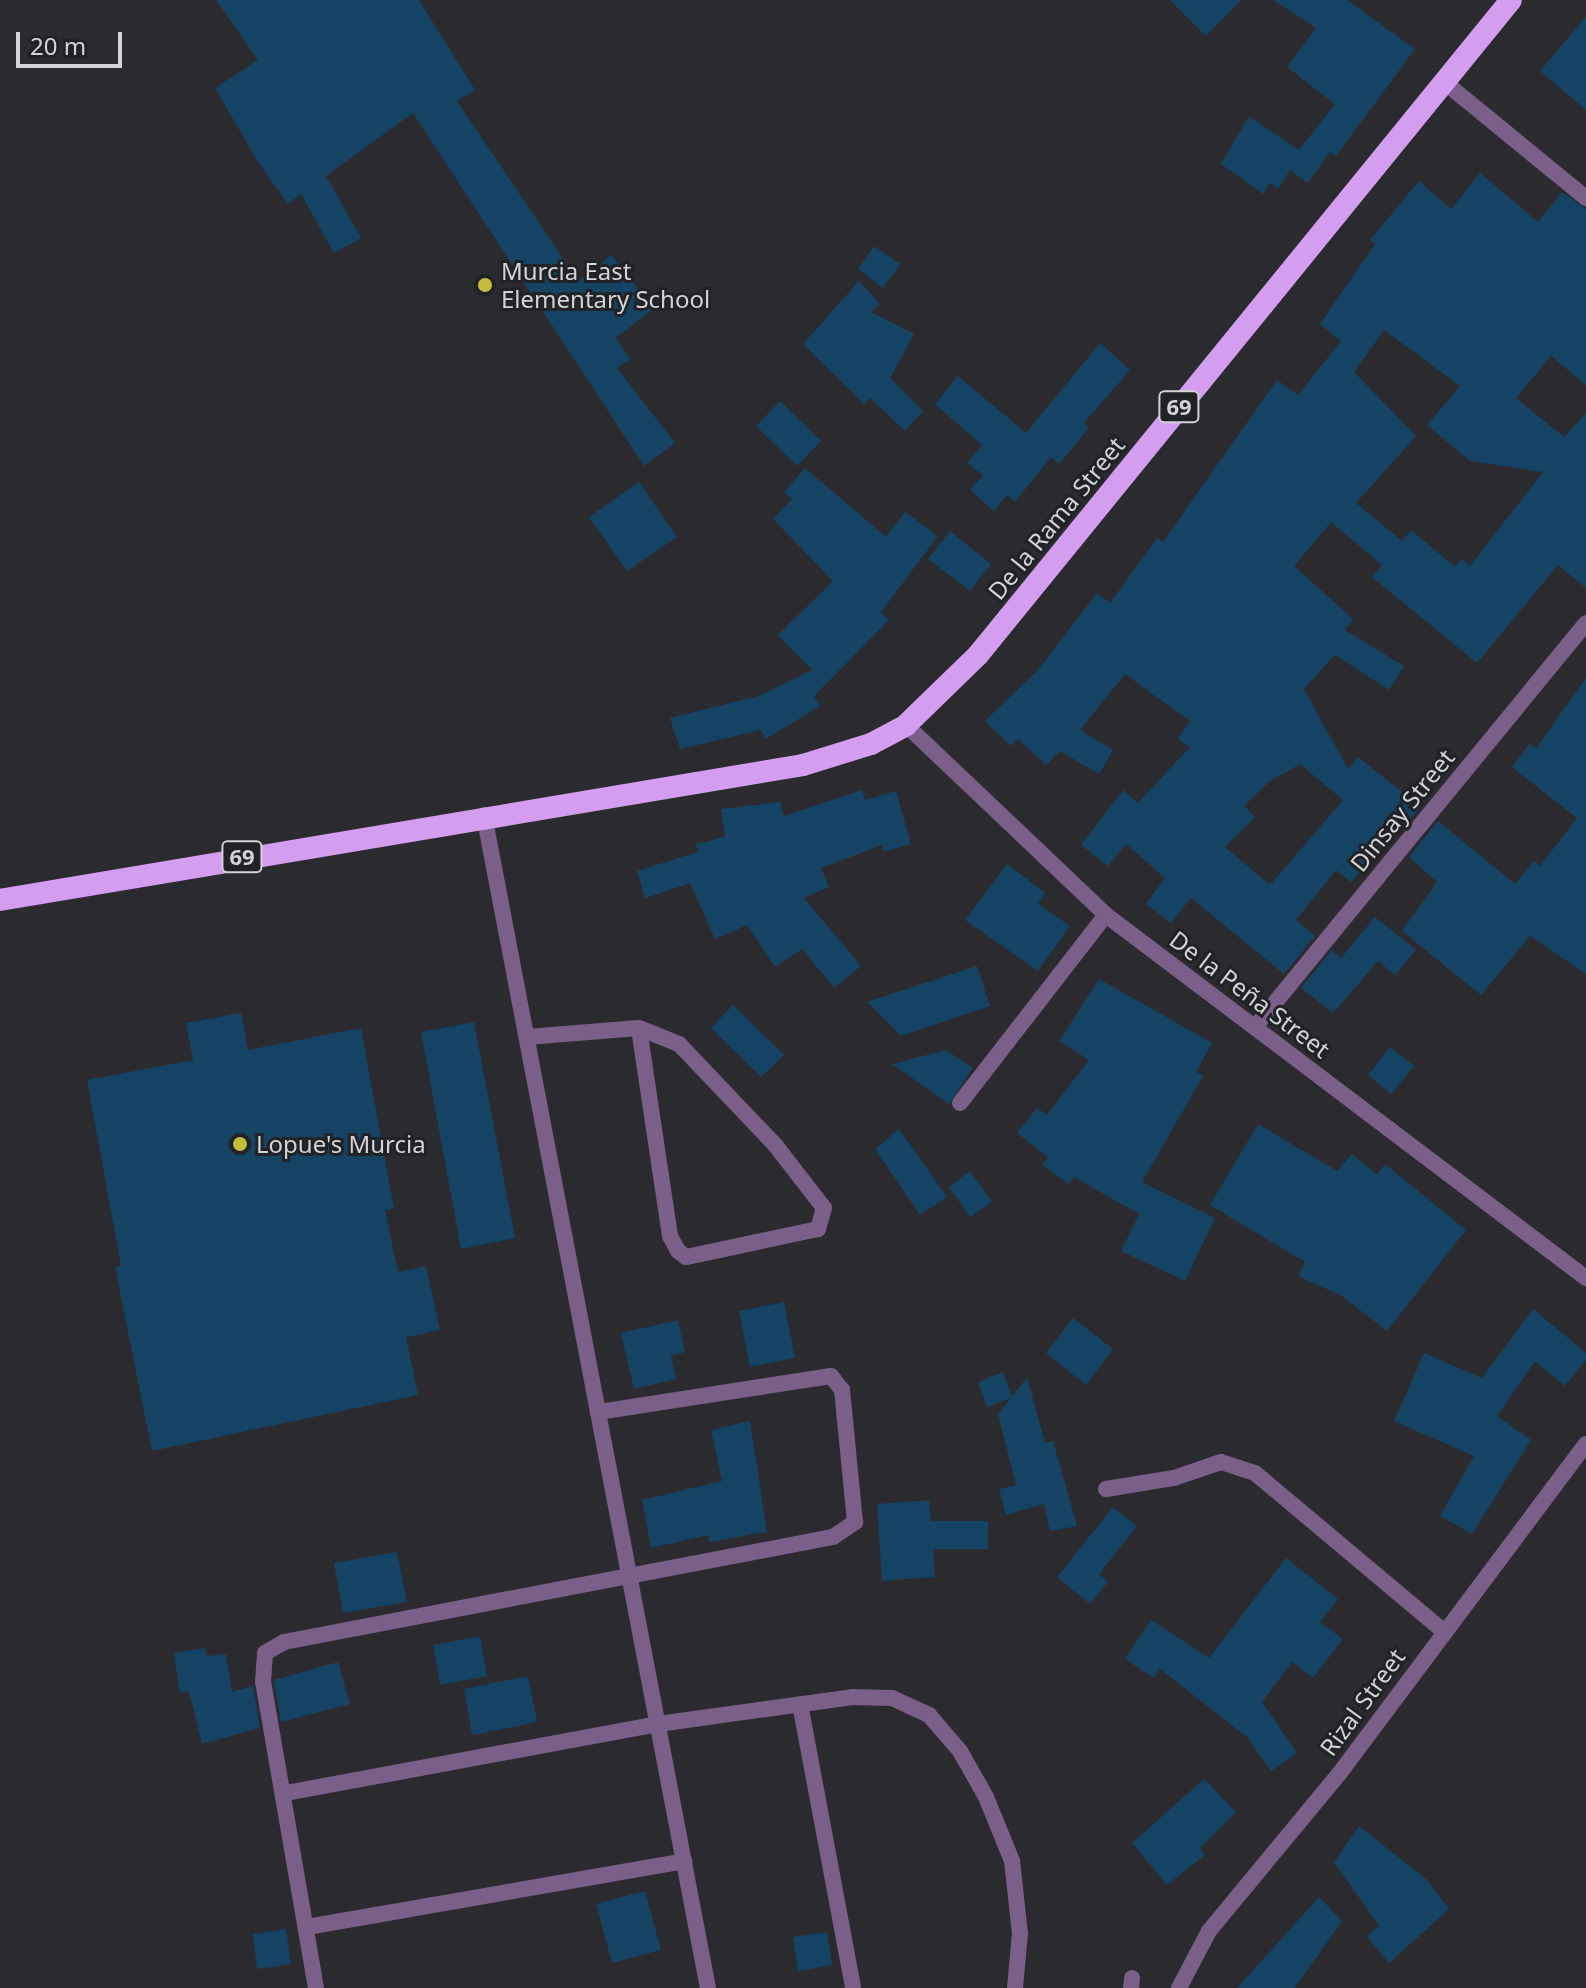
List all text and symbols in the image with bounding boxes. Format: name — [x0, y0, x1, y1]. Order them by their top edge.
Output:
scale bar — [20, 16, 126, 66]
text: 20 m — [30, 29, 86, 62]
place label: Murcia East Elementary School — [501, 257, 710, 313]
marker: Murcia East Elementary School — [476, 276, 494, 294]
road number: 69 — [1157, 389, 1201, 425]
street label: De la Rama Street — [982, 431, 1130, 605]
street label: Dinsay Street — [1344, 743, 1460, 877]
road number: 69 — [220, 839, 264, 875]
street label: De la Peña Street — [1164, 924, 1336, 1064]
place label: Lopue's Murcia — [256, 1130, 426, 1158]
marker: Lopue's Murcia — [231, 1135, 249, 1153]
street label: Rizal Street — [1314, 1643, 1410, 1761]

